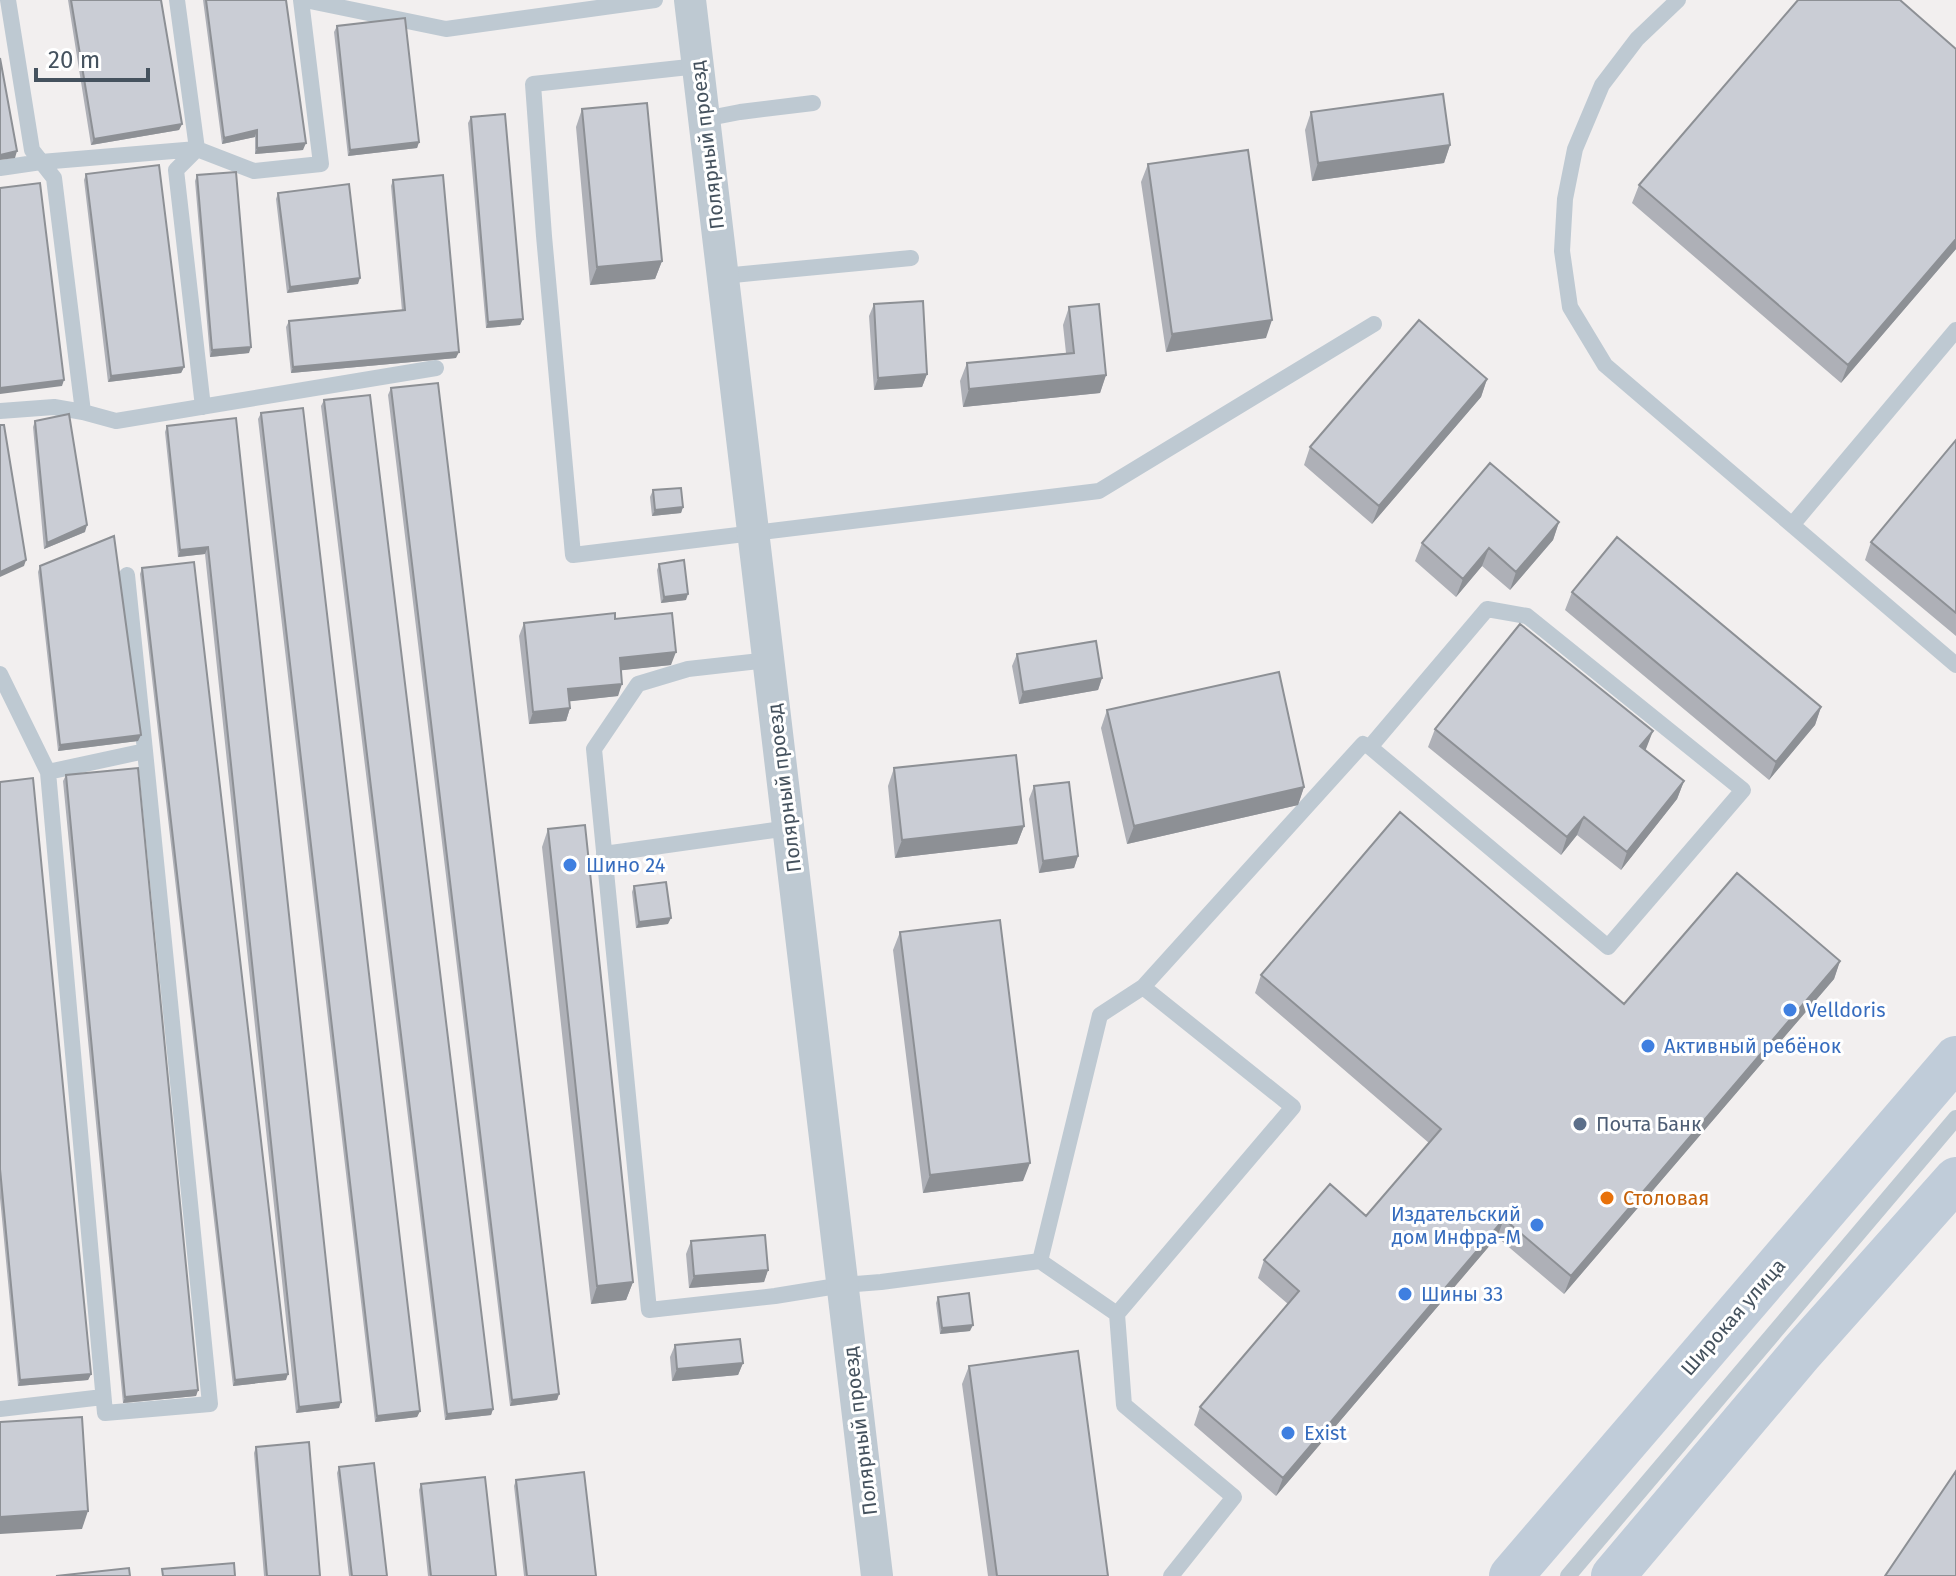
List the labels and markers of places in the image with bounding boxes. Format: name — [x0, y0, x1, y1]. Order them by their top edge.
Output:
place label: Шино 24 — [586, 853, 666, 877]
marker: Шино 24 — [561, 856, 579, 874]
place label: Velldoris — [1806, 998, 1885, 1022]
marker: Velldoris — [1781, 1001, 1799, 1019]
place label: Активный ребёнок — [1664, 1034, 1842, 1058]
marker: Активный ребёнок — [1639, 1037, 1657, 1055]
place label: Почта Банк — [1596, 1112, 1702, 1136]
marker: Почта Банк — [1571, 1115, 1589, 1133]
place label: Столовая — [1623, 1186, 1709, 1210]
marker: Столовая — [1598, 1189, 1616, 1207]
place label: Издательский дом Инфра-М — [1391, 1202, 1521, 1249]
marker: Издательский дом Инфра-М — [1528, 1216, 1546, 1234]
place label: Шины 33 — [1421, 1282, 1503, 1306]
marker: Шины 33 — [1396, 1285, 1414, 1303]
place label: Exist — [1304, 1421, 1347, 1445]
marker: Exist — [1279, 1424, 1297, 1442]

